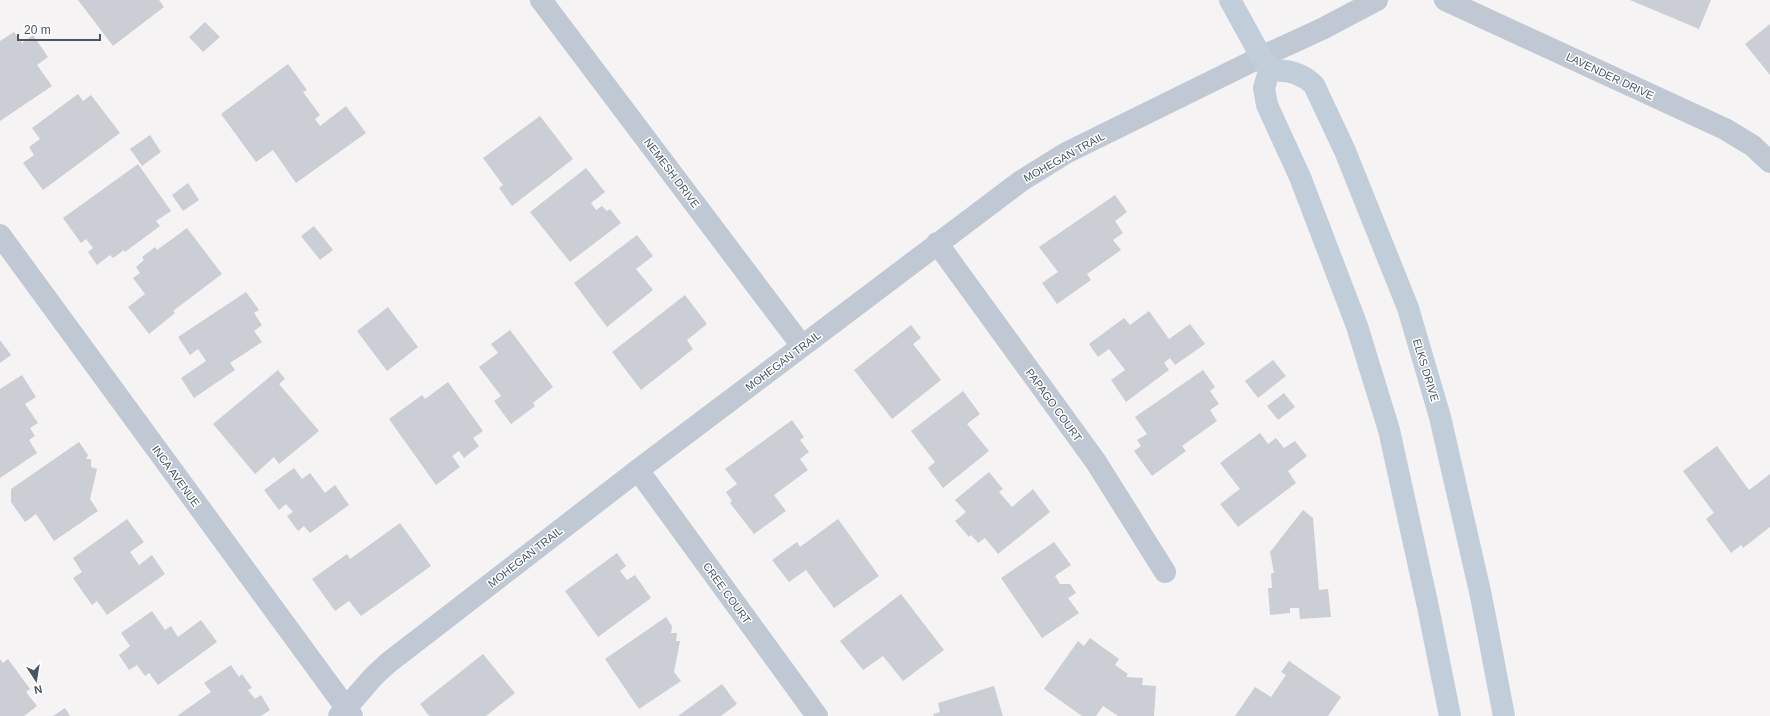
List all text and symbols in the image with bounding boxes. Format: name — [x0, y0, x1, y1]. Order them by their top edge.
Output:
scale bar — [18, 16, 100, 42]
text: 20 m — [24, 23, 51, 37]
street label: LAVENDER DRIVE — [1564, 50, 1656, 102]
street label: MOHEGAN TRAIL — [1021, 130, 1107, 184]
street label: NEMESH DRIVE — [642, 136, 702, 210]
street label: MOHEGAN TRAIL — [743, 329, 823, 393]
street label: ELKS DRIVE — [1411, 337, 1441, 403]
street label: PAPAGO COURT — [1024, 366, 1085, 444]
street label: INCA AVENUE — [150, 443, 202, 509]
street label: MOHEGAN TRAIL — [486, 524, 564, 590]
street label: CREE COURT — [701, 560, 753, 626]
north arrow — [16, 660, 56, 700]
text: N — [33, 683, 43, 696]

